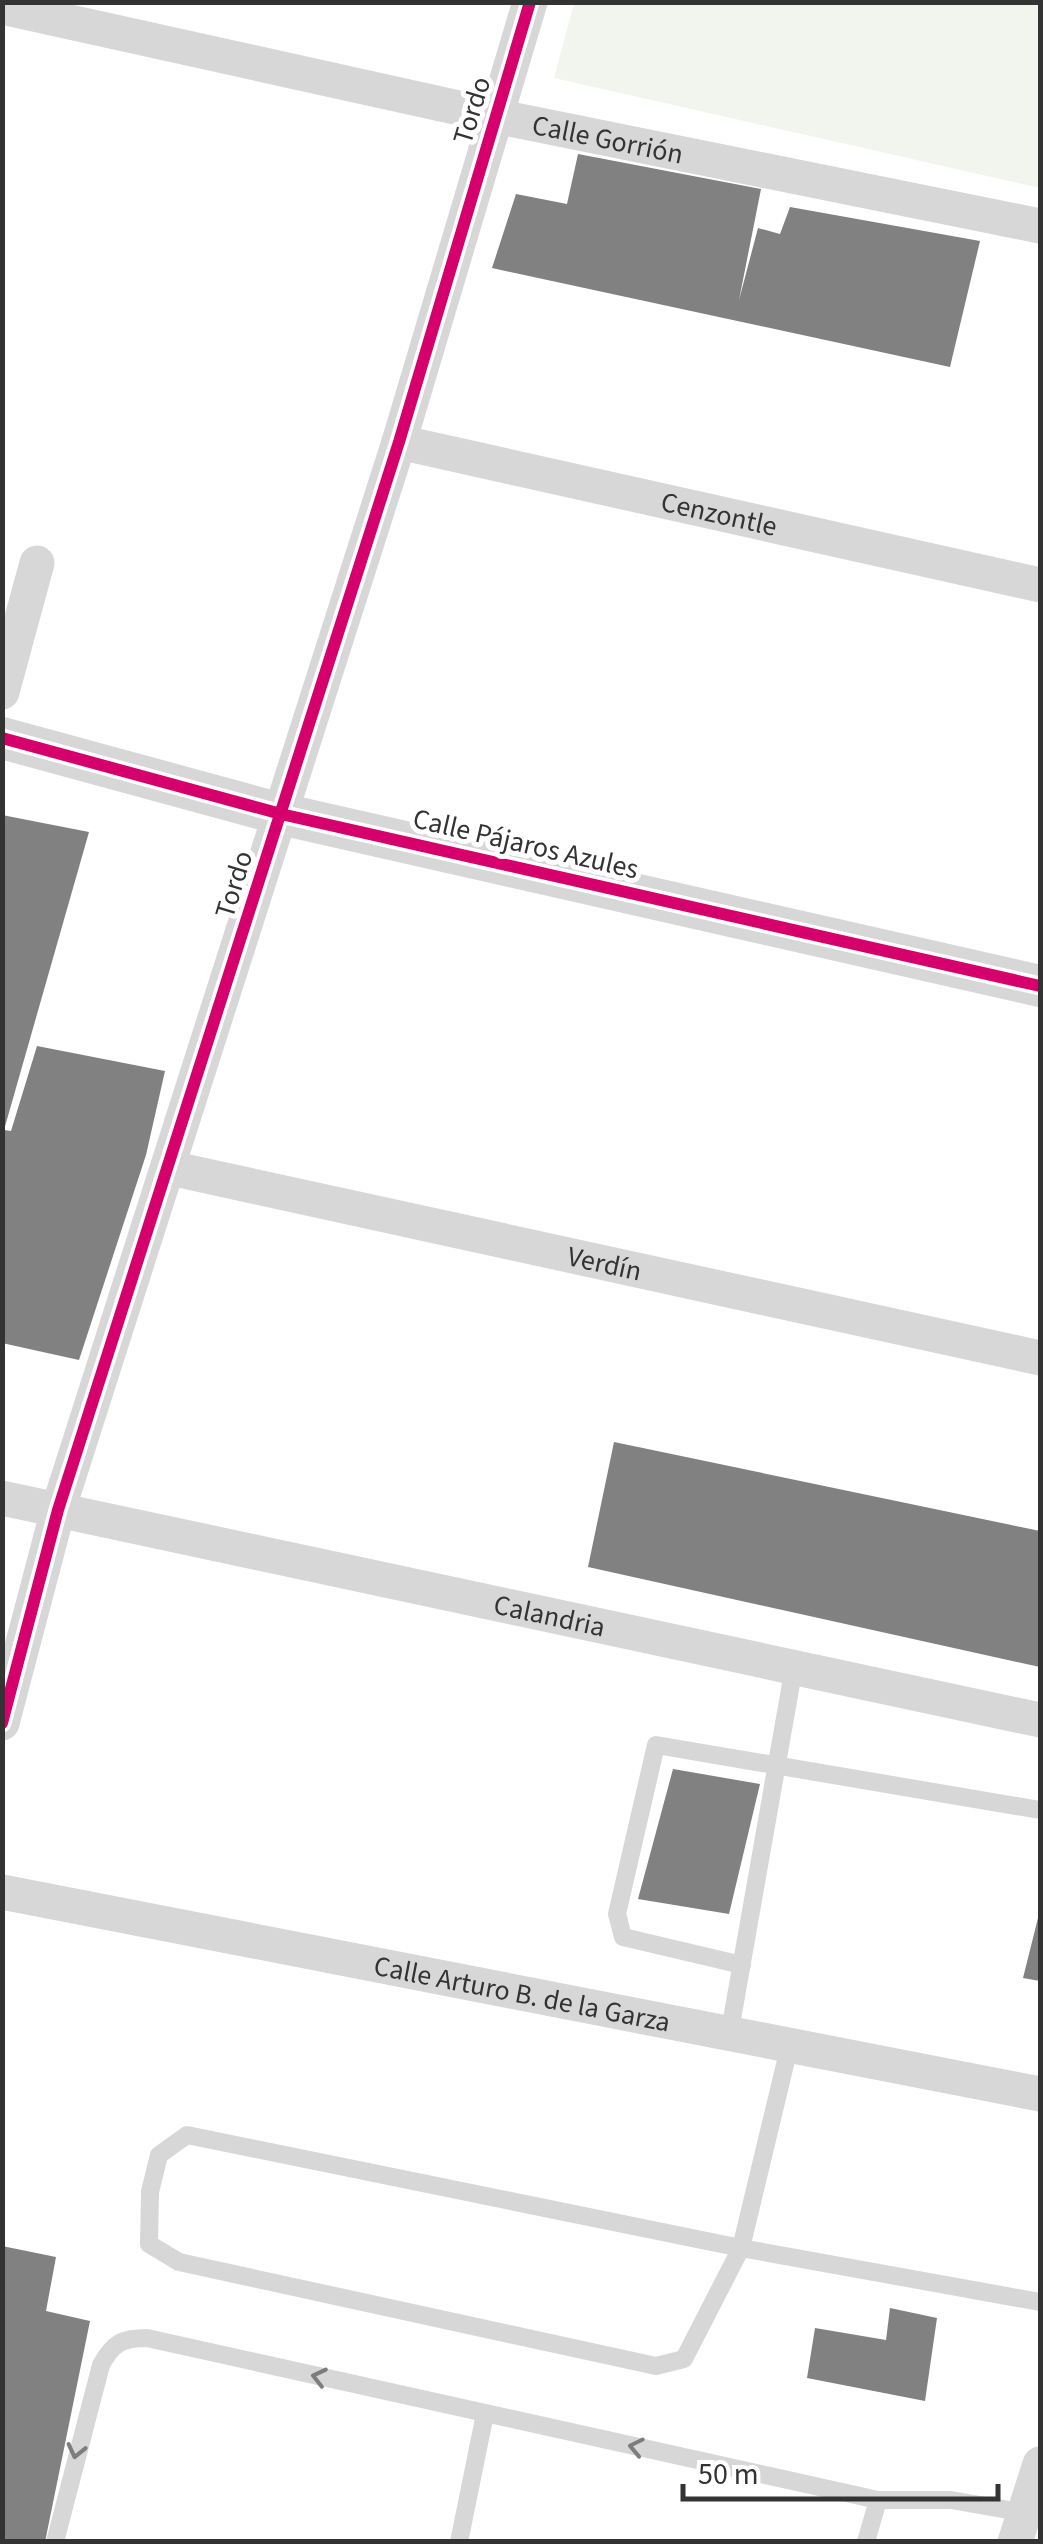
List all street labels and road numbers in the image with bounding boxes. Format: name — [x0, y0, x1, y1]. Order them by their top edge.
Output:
street label: Tordo — [443, 72, 501, 149]
street label: Calle Gorrión — [529, 105, 687, 175]
street label: Cenzontle — [657, 482, 781, 547]
street label: Calle Pájaros Azules — [409, 799, 643, 889]
street label: Tordo — [205, 846, 263, 923]
street label: Verdín — [564, 1236, 645, 1291]
street label: Calandria — [490, 1585, 609, 1647]
street label: Calle Arturo B. de la Garza — [370, 1946, 674, 2043]

